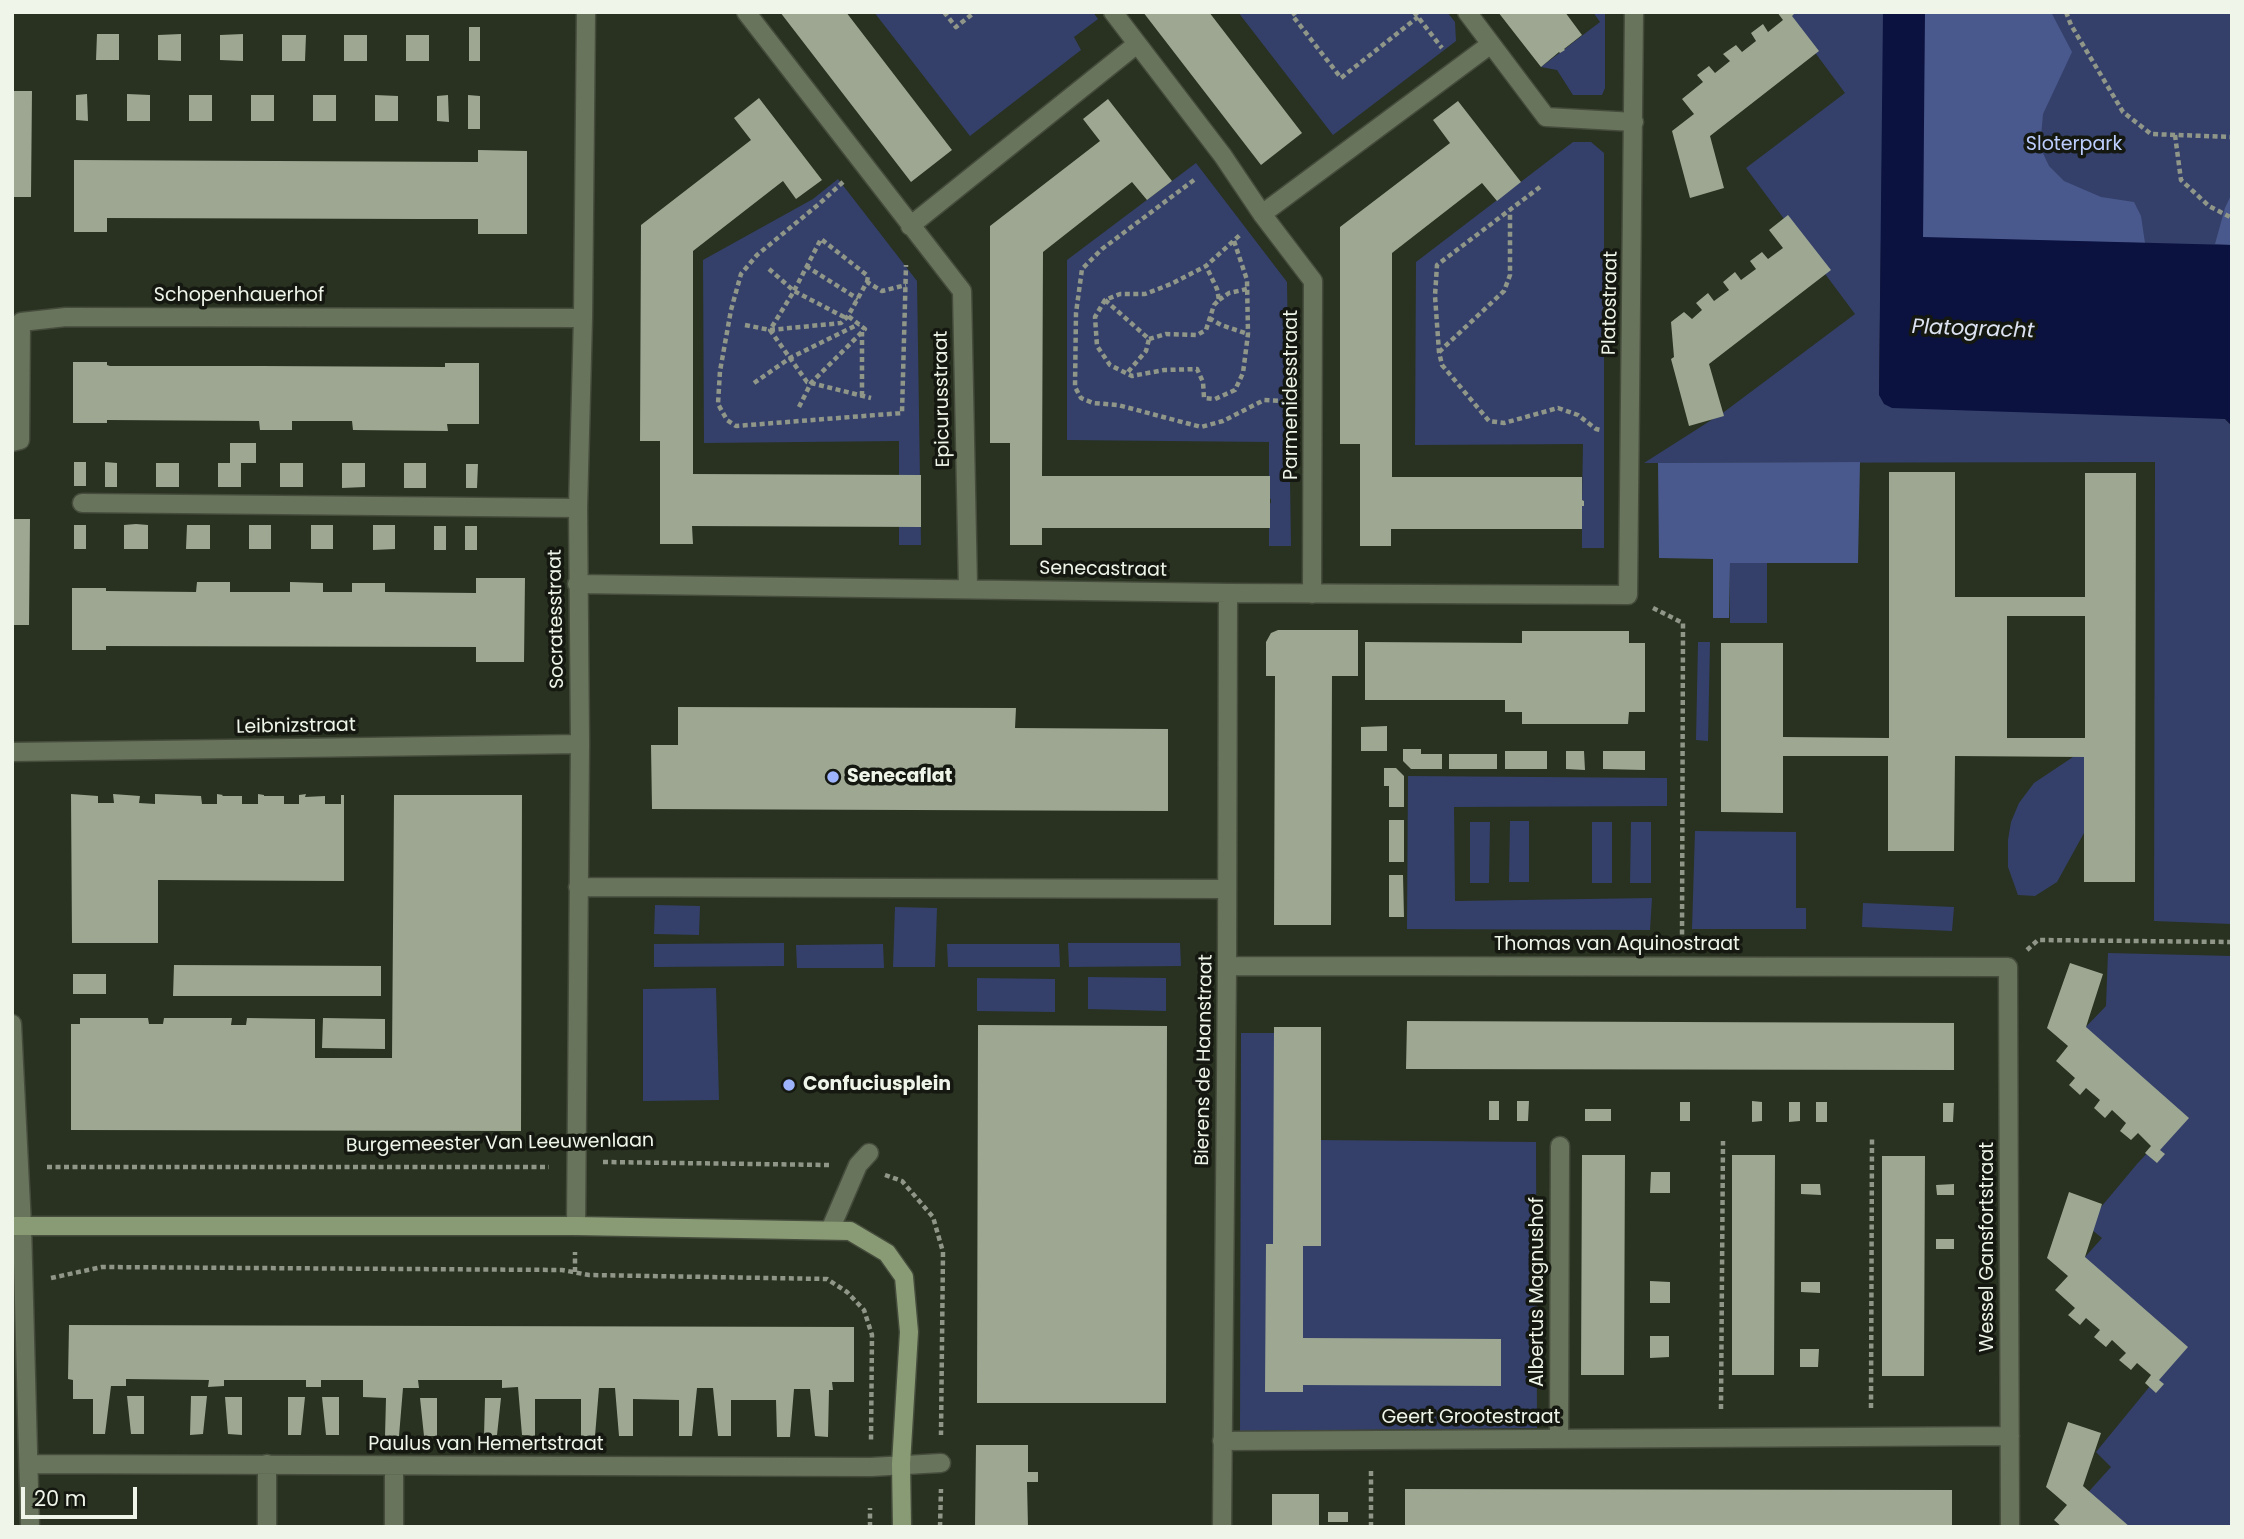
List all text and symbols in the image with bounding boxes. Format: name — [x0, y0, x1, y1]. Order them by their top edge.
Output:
park label: Sloterpark — [2026, 134, 2122, 156]
street label: Platostraat — [1599, 251, 1623, 355]
street label: Schopenhauerhof — [154, 285, 324, 307]
street label: Parmenidesstraat — [1281, 310, 1303, 480]
water label: Platogracht — [1911, 315, 2035, 345]
street label: Epicurusstraat — [930, 330, 956, 468]
street label: Socratesstraat — [544, 549, 570, 689]
street label: Senecastraat — [1039, 557, 1167, 583]
street label: Leibnizstraat — [236, 715, 356, 739]
place label: Senecaflat — [847, 766, 952, 788]
marker: Senecaflat — [825, 769, 841, 785]
street label: Thomas van Aquinostraat — [1494, 934, 1740, 956]
street label: Bierens de Haanstraat — [1192, 954, 1218, 1166]
place label: Confuciusplein — [803, 1074, 951, 1096]
marker: Confuciusplein — [781, 1077, 797, 1093]
street label: Burgemeester Van Leeuwenlaan — [346, 1130, 654, 1158]
street label: Wessel Gansfortstraat — [1977, 1142, 1999, 1352]
street label: Albertus Magnushof — [1527, 1197, 1549, 1387]
street label: Geert Grootestraat — [1382, 1407, 1560, 1429]
street label: Paulus van Hemertstraat — [368, 1434, 604, 1456]
scale bar — [24, 1472, 140, 1516]
text: 20 m — [34, 1484, 87, 1513]

